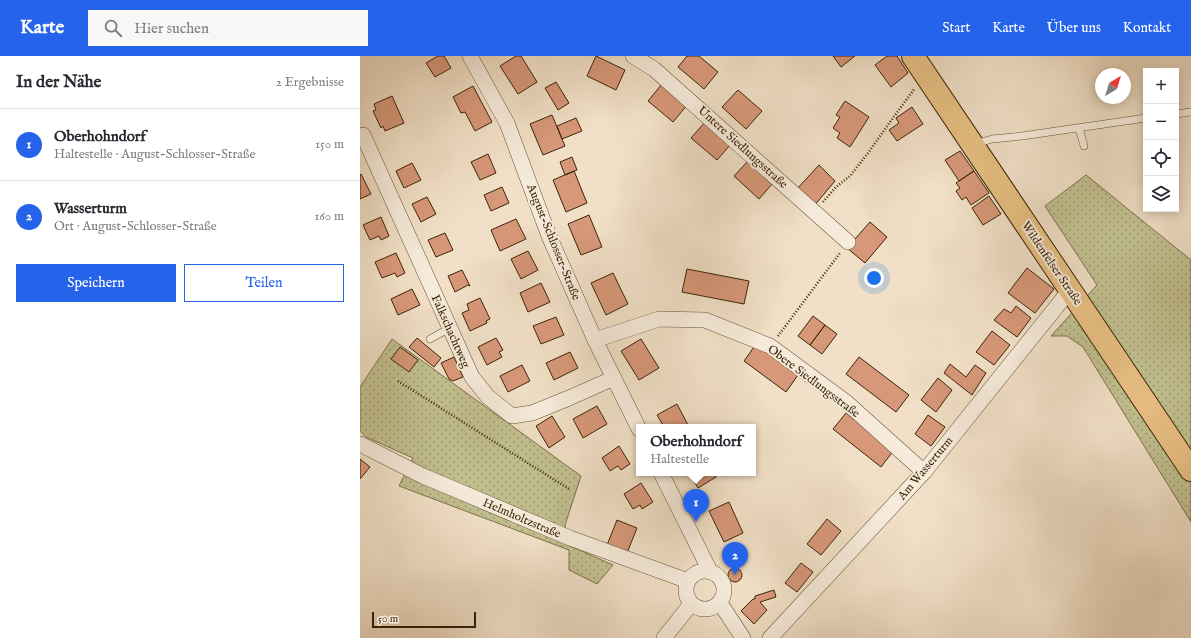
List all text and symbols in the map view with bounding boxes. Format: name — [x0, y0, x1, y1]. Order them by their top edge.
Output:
search box — [88, 10, 368, 46]
text: Karte — [20, 16, 64, 40]
icon: search — [102, 17, 124, 39]
text: Hier suchen — [134, 19, 209, 38]
text: Start — [942, 19, 970, 37]
text: Karte — [992, 19, 1025, 37]
text: Über uns — [1047, 19, 1101, 37]
text: Kontakt — [1123, 19, 1171, 37]
north arrow — [1095, 68, 1131, 104]
map controls — [1143, 68, 1179, 212]
button: + — [1143, 68, 1179, 104]
text: In der Nähe — [16, 72, 101, 93]
text: 2 Ergebnisse — [276, 74, 344, 91]
street label: Untere Siedlungsstraße — [695, 103, 791, 192]
button: − — [1143, 104, 1179, 140]
text: Oberhohndorf — [54, 127, 146, 146]
text: 1 — [27, 136, 31, 153]
text: 150 m — [315, 136, 344, 153]
button: locate — [1143, 140, 1179, 176]
text: Haltestelle · August-Schlosser-Straße — [54, 146, 256, 163]
button: layers — [1143, 176, 1179, 212]
street label: August-Schlosser-Straße — [523, 181, 584, 303]
text: Wasserturm — [54, 199, 127, 218]
text: 2 — [26, 208, 32, 225]
text: 160 m — [314, 208, 344, 225]
text: Ort · August-Schlosser-Straße — [54, 218, 217, 235]
street label: Wildenfelser Straße — [1018, 219, 1085, 308]
button: Speichern — [16, 264, 176, 302]
button: Teilen — [184, 264, 344, 302]
your location — [864, 268, 884, 288]
street label: Falkschachtweg — [428, 292, 474, 371]
street label: Obere Siedlungsstraße — [765, 342, 863, 421]
popup — [636, 424, 756, 476]
text: Oberhohndorf — [650, 432, 742, 451]
street label: Am Wasserturm — [894, 434, 956, 504]
text: Haltestelle — [650, 451, 709, 468]
pin: 1 — [683, 489, 709, 522]
street label: Helmholtzstraße — [480, 495, 564, 542]
pin: 2 — [722, 542, 748, 575]
scale bar — [372, 610, 476, 629]
text: 50 m — [378, 612, 398, 626]

